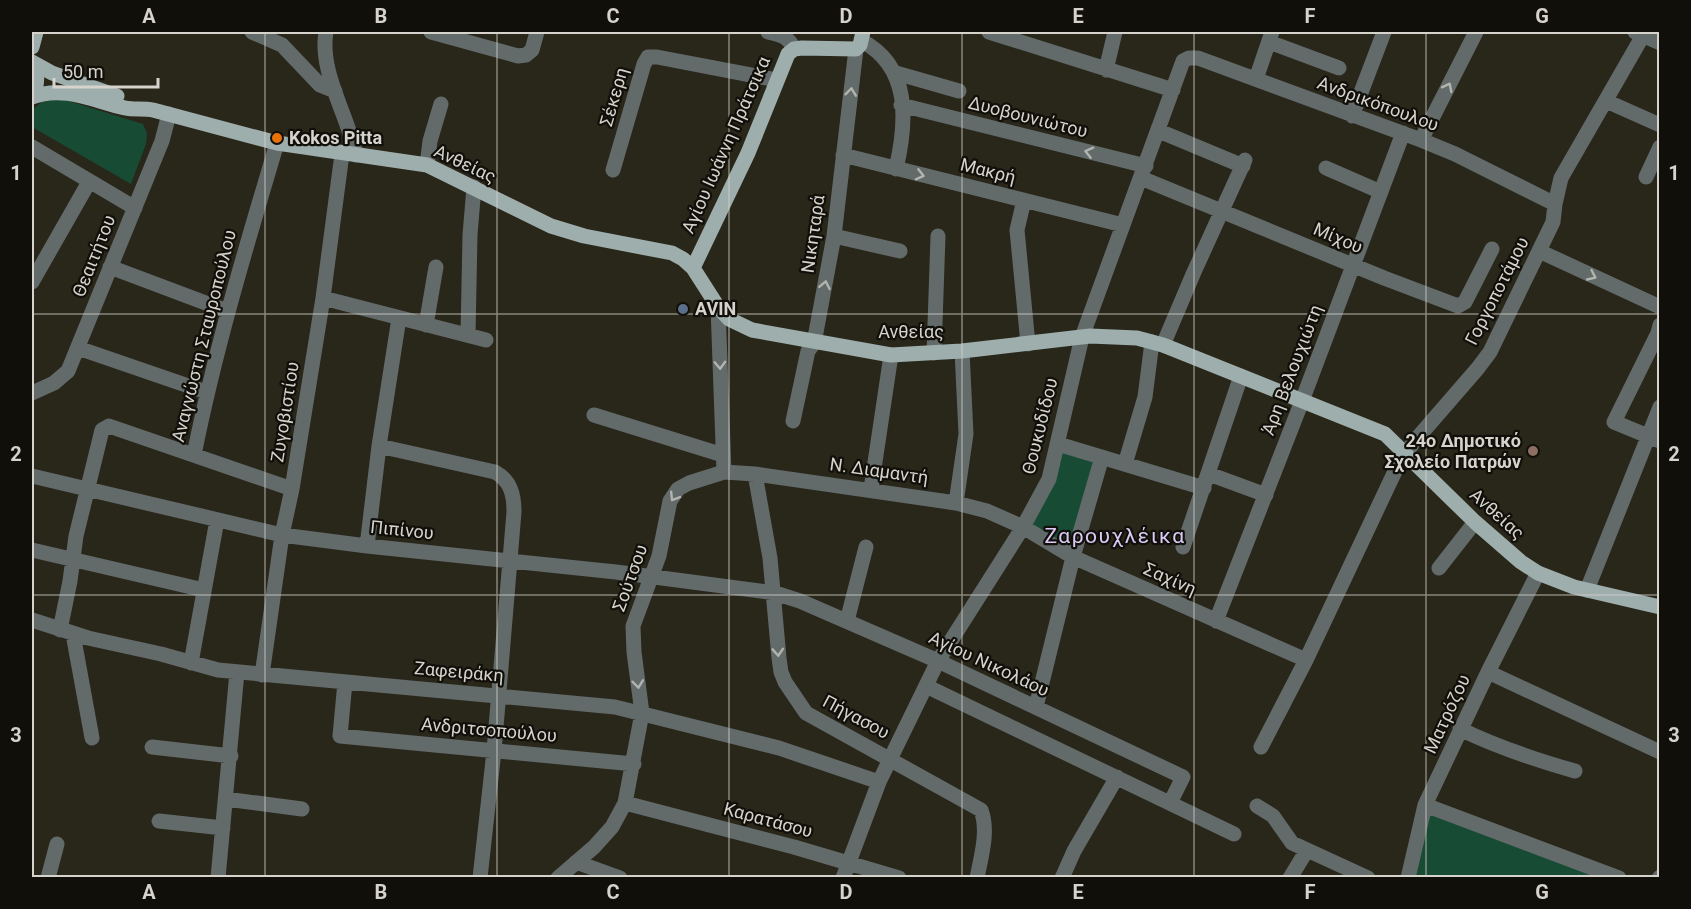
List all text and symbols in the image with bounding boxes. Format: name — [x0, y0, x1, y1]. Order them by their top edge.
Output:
text: A — [142, 4, 156, 28]
text: B — [375, 4, 387, 28]
text: C — [606, 4, 620, 28]
text: D — [840, 4, 853, 28]
text: E — [1072, 4, 1084, 28]
text: F — [1305, 4, 1316, 28]
text: G — [1535, 4, 1549, 28]
scale bar — [54, 51, 158, 89]
street label: Αγίου Ιωάννη Πράτσικα — [677, 52, 774, 236]
text: 50 m — [63, 61, 103, 82]
street label: Σέκερη — [595, 65, 632, 129]
street label: Ανδρικόπουλου — [1315, 72, 1442, 135]
one-way arrow — [1440, 83, 1452, 94]
one-way arrow — [844, 88, 856, 97]
street label: Δυοβουνιώτου — [966, 92, 1090, 141]
place label: Kokos Pitta — [289, 127, 382, 148]
marker: Kokos Pitta — [270, 131, 284, 145]
street label: Ανθείας — [431, 140, 499, 187]
one-way arrow — [1084, 146, 1094, 159]
street label: Μακρή — [958, 154, 1018, 188]
text: 1 — [10, 161, 22, 185]
text: 1 — [1668, 161, 1680, 185]
one-way arrow — [915, 167, 925, 180]
street label: Νικηταρά — [797, 193, 828, 274]
street label: Θεαιτήτου — [68, 212, 119, 300]
street label: Μίχου — [1310, 218, 1366, 257]
street label: Αναγνώστη Σταυροπούλου — [167, 228, 240, 444]
street label: Γοργοποτάμου — [1460, 233, 1533, 348]
one-way arrow — [1585, 268, 1596, 280]
one-way arrow — [818, 281, 831, 291]
place label: AVIN — [695, 298, 736, 319]
marker: AVIN — [676, 302, 690, 316]
street label: Άρη Βελουχιώτη — [1257, 302, 1326, 438]
street label: Ανθείας — [878, 321, 944, 342]
street label: Ζυγοβιστίου — [266, 360, 303, 464]
one-way arrow — [713, 361, 726, 370]
street label: Θουκυδίδου — [1017, 376, 1062, 476]
place label: 24ο Δημοτικό Σχολείο Πατρών — [1384, 430, 1521, 473]
text: 2 — [10, 442, 22, 466]
text: 2 — [1668, 442, 1680, 466]
marker: 24ο Δημοτικό Σχολείο Πατρών — [1526, 444, 1540, 458]
street label: Ν. Διαμαντή — [828, 453, 930, 488]
street label: Ανθείας — [1466, 484, 1529, 543]
one-way arrow — [670, 491, 681, 501]
street label: Πιπίνου — [369, 516, 435, 543]
district label: Ζαρουχλέικα — [1044, 524, 1186, 548]
street label: Σούτσου — [608, 541, 651, 614]
street label: Σαχίνη — [1141, 558, 1200, 599]
street label: Αγίου Νικολάου — [926, 627, 1053, 701]
one-way arrow — [772, 647, 785, 656]
street label: Ζαφειράκη — [413, 657, 505, 686]
street label: Ματρόζου — [1419, 671, 1474, 757]
one-way arrow — [632, 680, 644, 689]
street label: Πήγασου — [819, 690, 893, 743]
street label: Ανδριτσοπούλου — [420, 713, 558, 746]
text: 3 — [10, 723, 22, 747]
text: 3 — [1668, 723, 1680, 747]
street label: Καρατάσου — [721, 798, 815, 841]
text: A — [142, 880, 156, 904]
text: B — [375, 880, 387, 904]
text: C — [606, 880, 620, 904]
text: D — [840, 880, 853, 904]
text: E — [1072, 880, 1084, 904]
text: F — [1305, 880, 1316, 904]
text: G — [1535, 880, 1549, 904]

